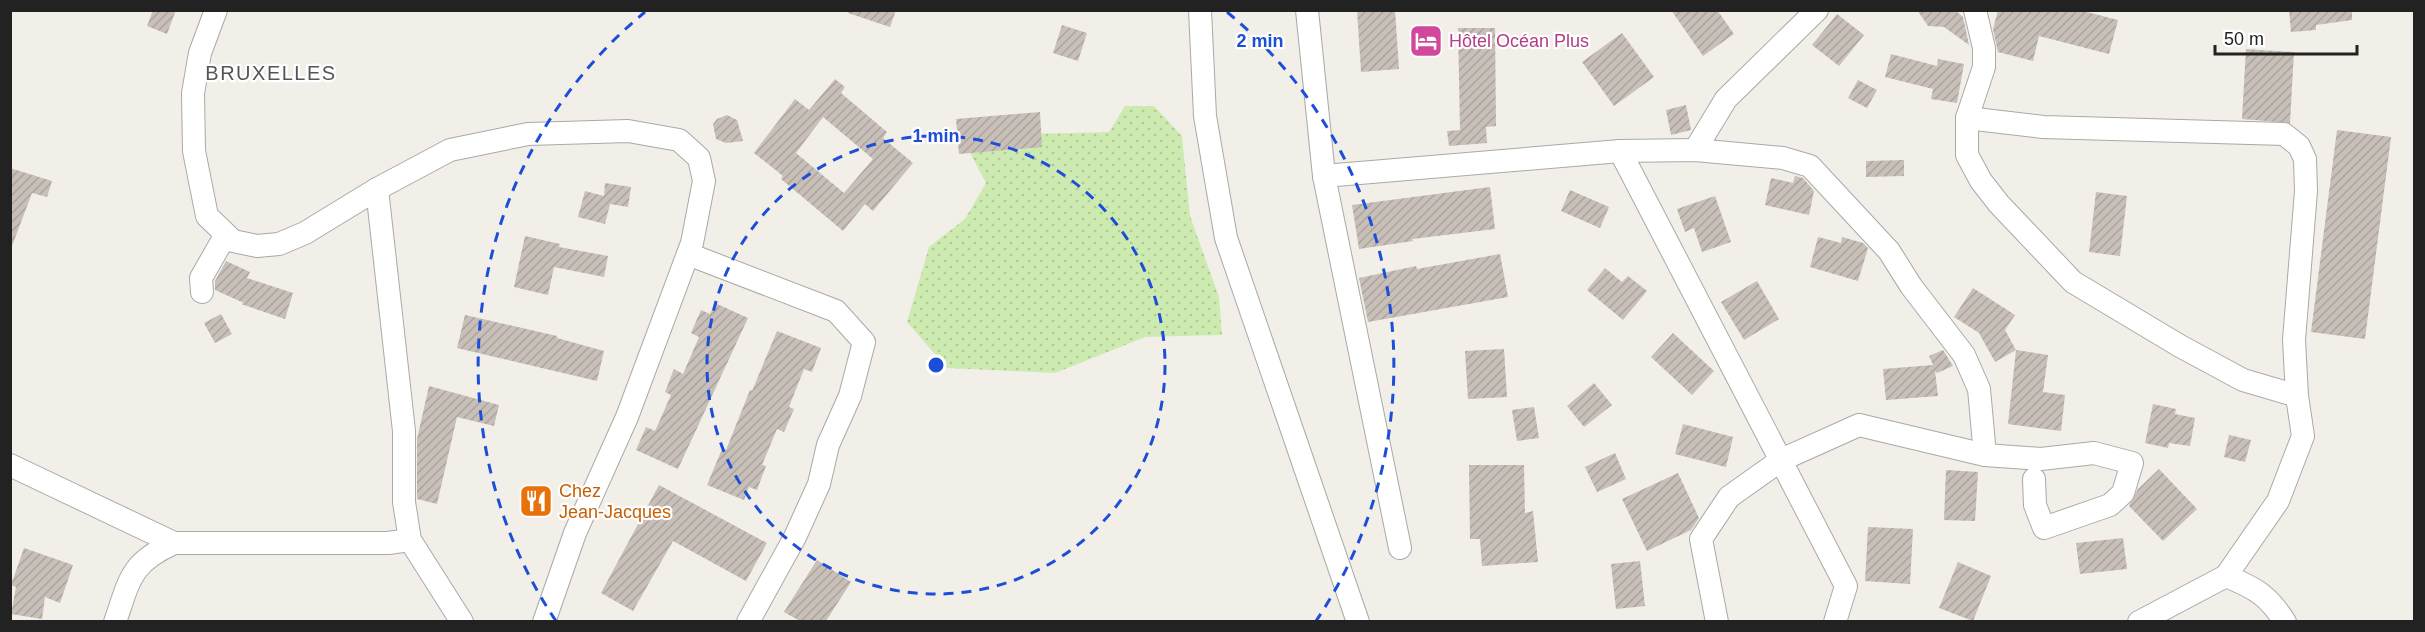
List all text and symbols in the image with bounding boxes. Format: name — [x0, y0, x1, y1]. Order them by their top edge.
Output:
scale bar — [2215, 18, 2358, 56]
hotel icon: Hôtel Océan Plus — [1408, 23, 1444, 59]
text: 50 m — [2224, 29, 2264, 49]
text: 2 min — [1236, 31, 1284, 51]
place label: Hôtel Océan Plus — [1449, 31, 1589, 51]
district label: BRUXELLES — [205, 62, 337, 84]
text: 1 min — [912, 126, 960, 146]
centre of rings — [926, 355, 946, 375]
place label: Chez Jean-Jacques — [559, 481, 671, 522]
restaurant icon: Chez Jean-Jacques — [518, 483, 554, 519]

